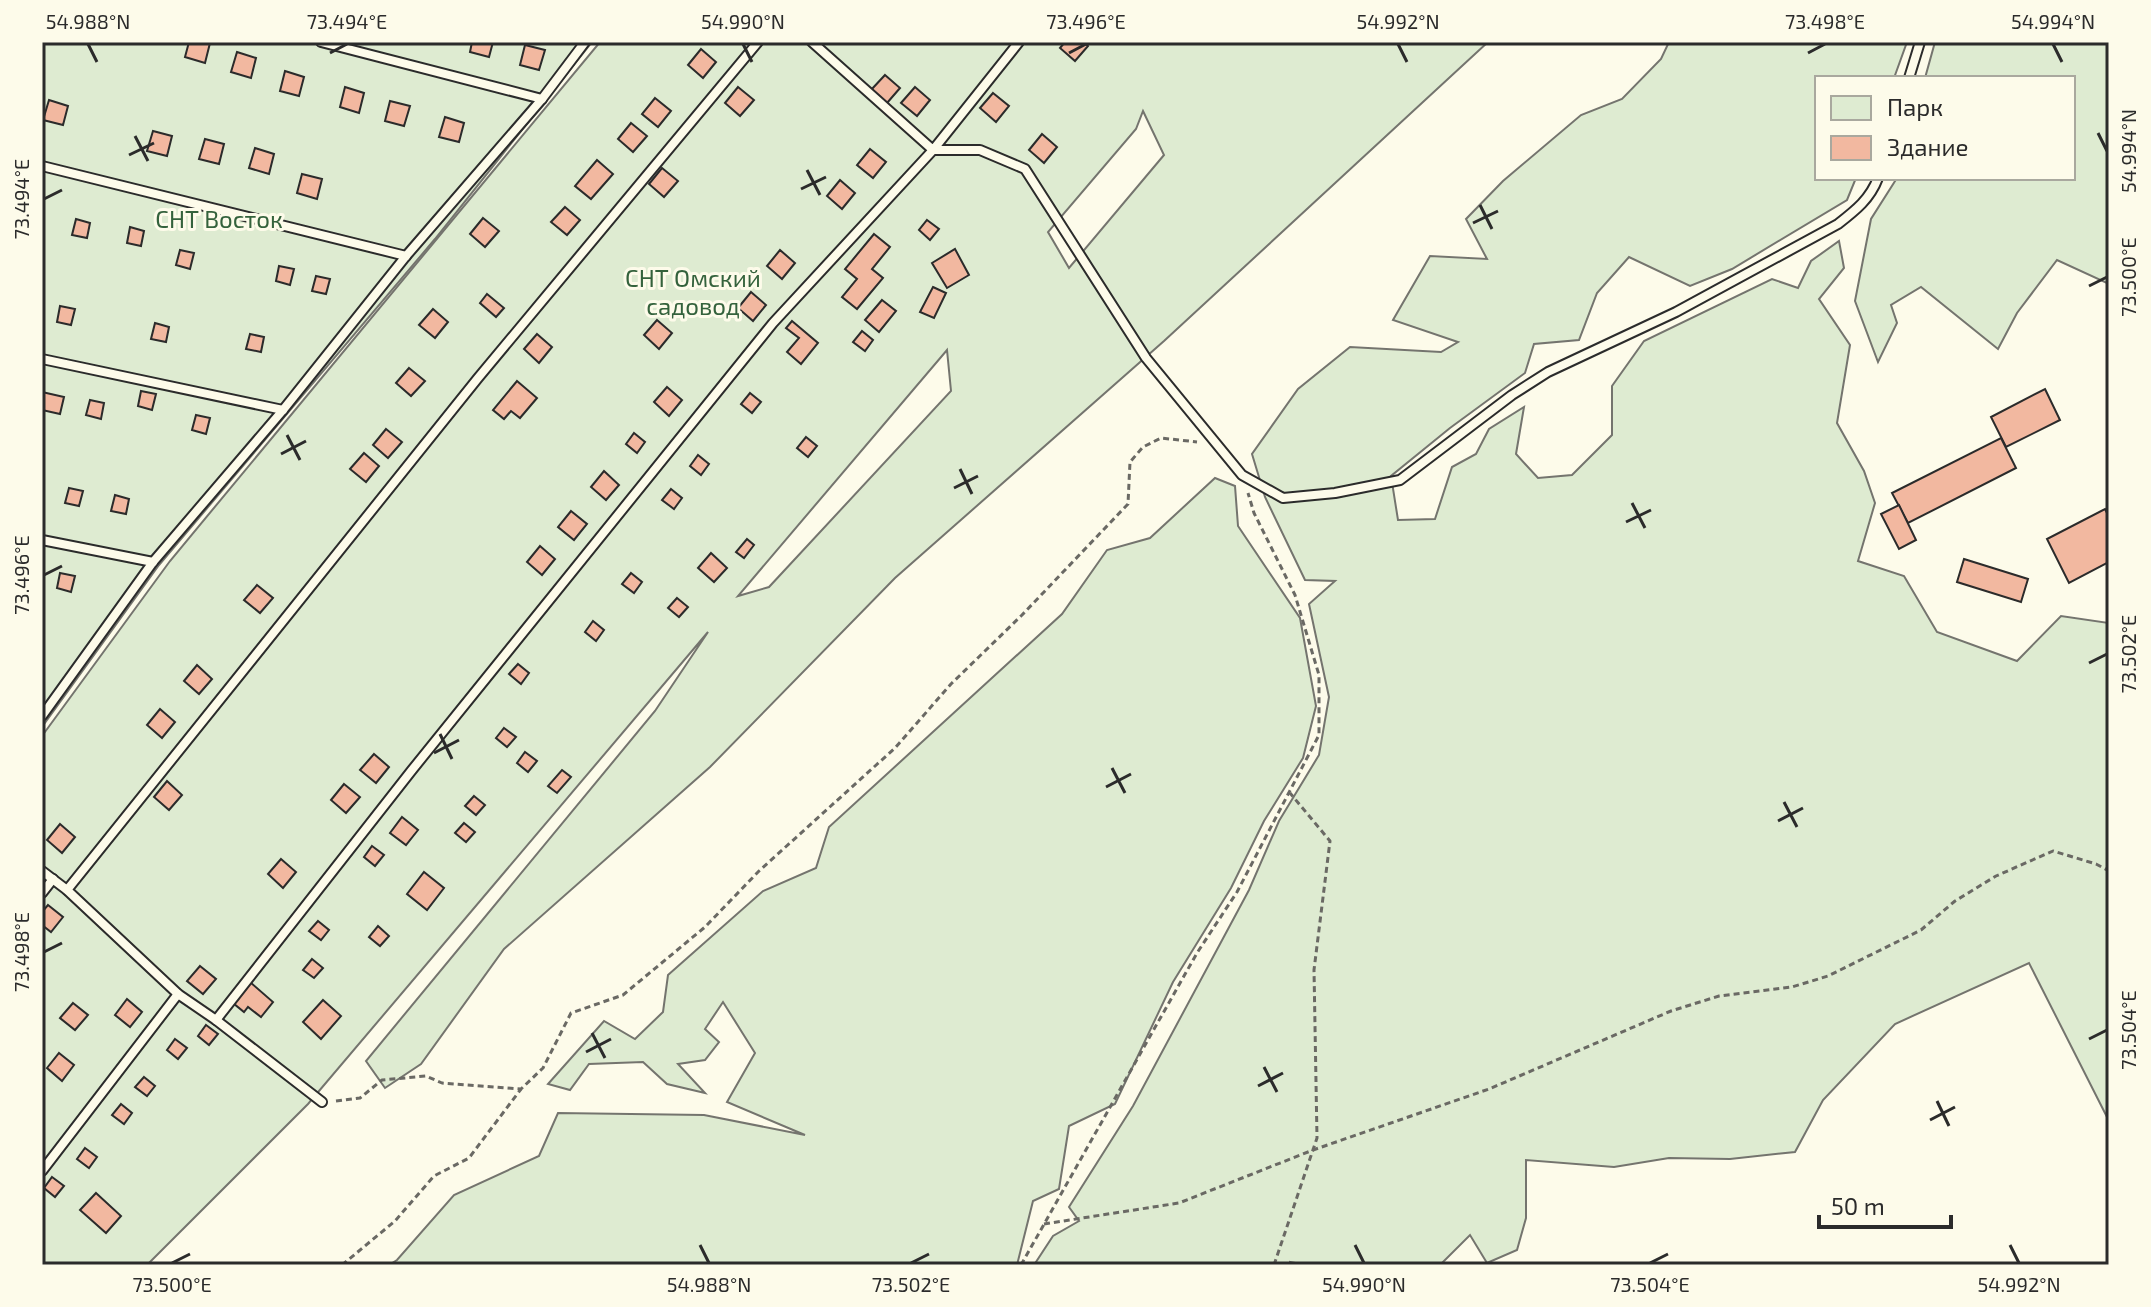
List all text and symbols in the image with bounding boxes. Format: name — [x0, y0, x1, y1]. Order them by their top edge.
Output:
text: 54.988°N — [46, 9, 130, 33]
text: 73.494°E — [307, 9, 387, 33]
text: 54.990°N — [701, 9, 785, 33]
text: 73.496°E — [1046, 9, 1126, 33]
text: 54.992°N — [1356, 9, 1440, 33]
text: 73.498°E — [1785, 9, 1865, 33]
text: 54.994°N — [2011, 9, 2095, 33]
legend — [1815, 76, 2075, 180]
text: Парк — [1887, 92, 1943, 121]
text: 54.994°N — [2116, 109, 2140, 193]
text: Здание — [1887, 132, 1969, 161]
text: 73.494°E — [9, 159, 33, 239]
park label: СНТ Восток — [155, 204, 283, 233]
text: 73.500°E — [2116, 237, 2140, 317]
park label: СНТ Омский садовод — [625, 263, 761, 320]
text: 73.496°E — [9, 535, 33, 615]
text: 73.502°E — [2116, 615, 2140, 693]
text: 73.498°E — [9, 912, 33, 992]
text: 73.504°E — [2116, 990, 2140, 1070]
scale bar — [1819, 1179, 1951, 1229]
text: 50 m — [1831, 1191, 1885, 1220]
text: 73.500°E — [132, 1272, 212, 1296]
text: 54.988°N — [667, 1272, 751, 1296]
text: 73.502°E — [872, 1272, 950, 1296]
text: 54.990°N — [1322, 1272, 1406, 1296]
text: 73.504°E — [1610, 1272, 1690, 1296]
text: 54.992°N — [1977, 1272, 2061, 1296]

